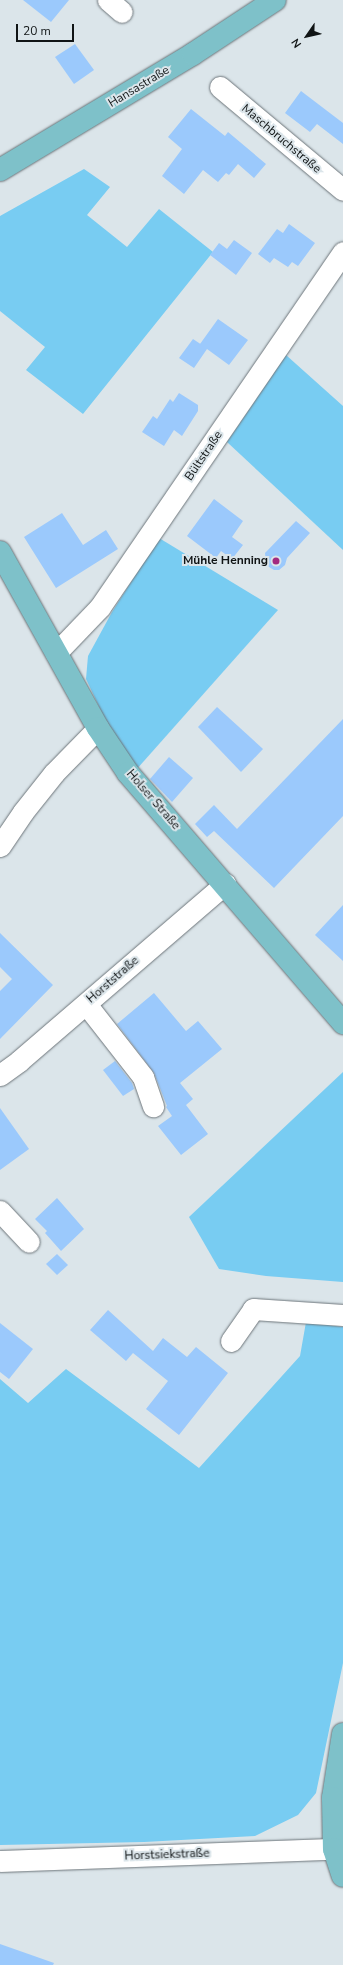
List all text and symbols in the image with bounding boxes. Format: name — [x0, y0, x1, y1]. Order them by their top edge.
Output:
scale bar — [18, 16, 76, 42]
north arrow — [287, 16, 327, 56]
text: 20 m — [23, 23, 51, 39]
text: N — [288, 35, 305, 51]
street label: Hansastraße — [106, 63, 172, 111]
street label: Maschbruchstraße — [238, 102, 324, 176]
street label: Bültstraße — [182, 428, 226, 484]
place label: Mühle Henning — [183, 554, 268, 568]
marker: Mühle Henning — [271, 556, 281, 566]
street label: Holser Straße — [123, 767, 183, 833]
street label: Horststraße — [84, 953, 142, 1007]
street label: Horstsiekstraße — [124, 1846, 210, 1864]

